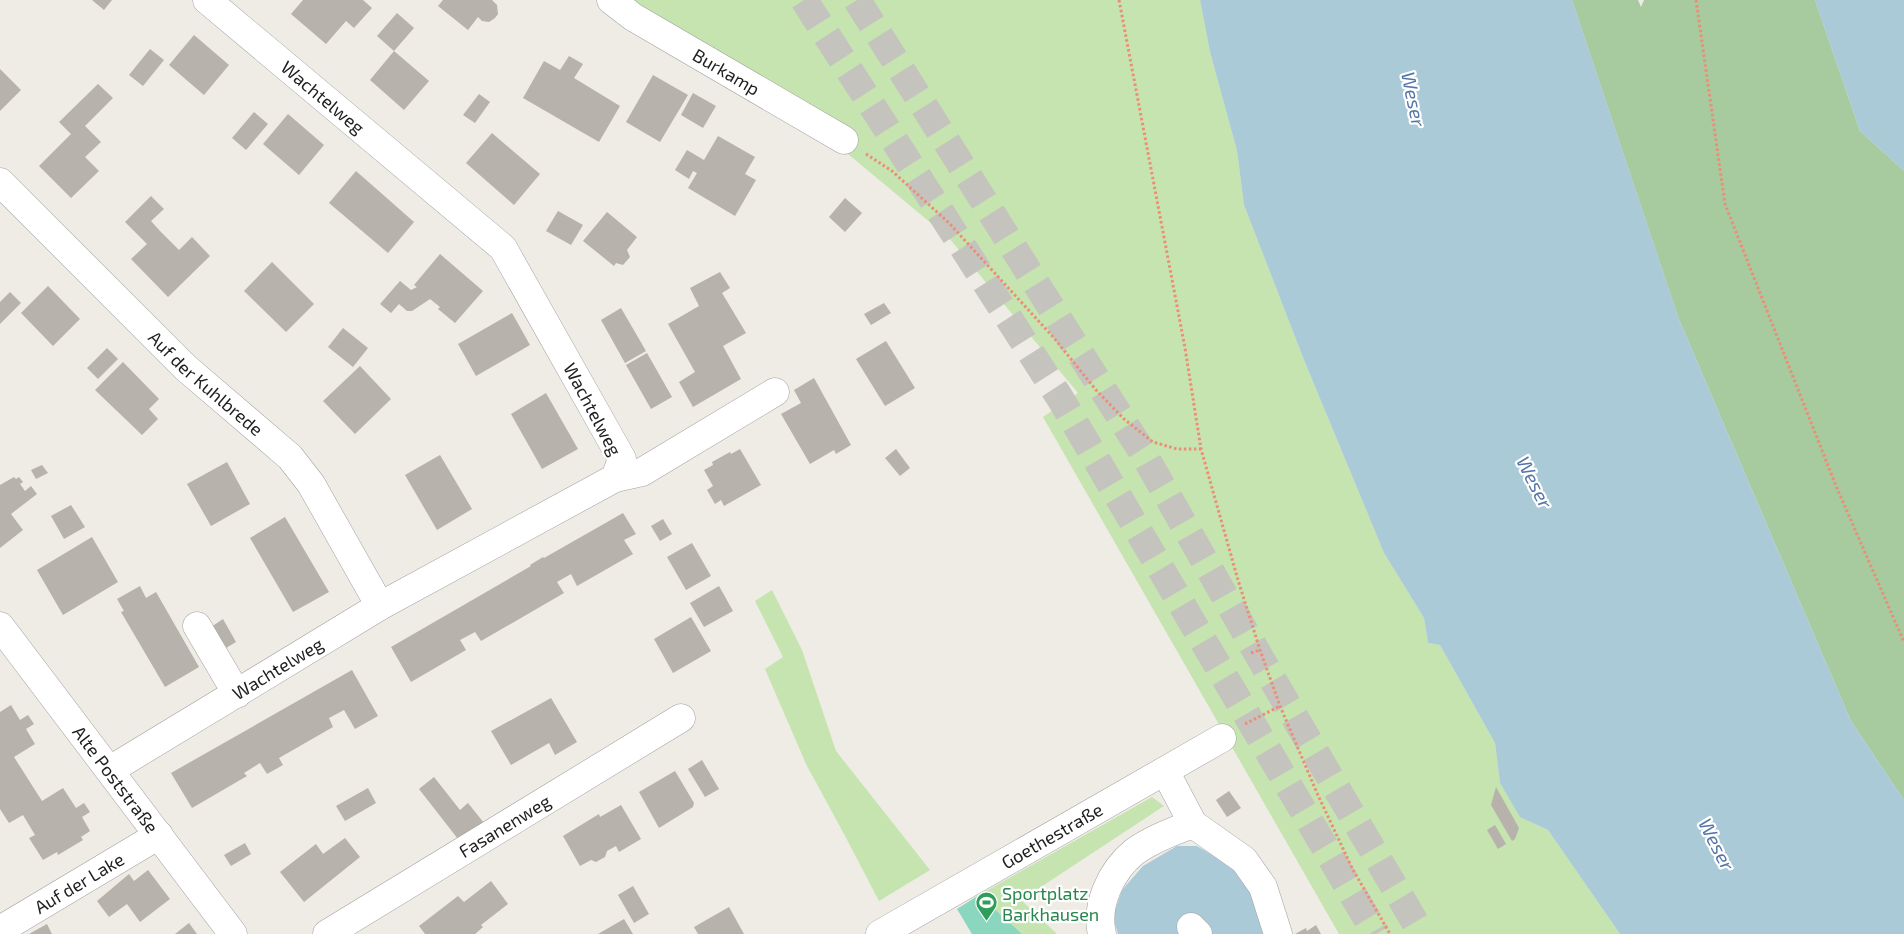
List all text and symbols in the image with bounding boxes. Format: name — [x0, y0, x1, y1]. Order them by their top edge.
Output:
street label: Burkamp — [689, 43, 764, 100]
street label: Wachtelweg — [277, 56, 369, 138]
water label: Weser — [1397, 70, 1431, 129]
street label: Auf der Kuhlbrede — [144, 326, 268, 440]
street label: Wachtelweg — [559, 359, 627, 459]
water label: Weser — [1512, 452, 1558, 512]
street label: Wachtelweg — [228, 632, 327, 704]
street label: Alte Poststraße — [68, 721, 163, 837]
street label: Fasanenweg — [455, 789, 554, 862]
street label: Goethestraße — [997, 798, 1106, 873]
water label: Weser — [1694, 814, 1740, 874]
street label: Auf der Lake — [30, 848, 128, 918]
place label: Sportplatz Barkhausen — [1002, 882, 1099, 925]
sports icon: Sportplatz Barkhausen — [974, 891, 998, 922]

